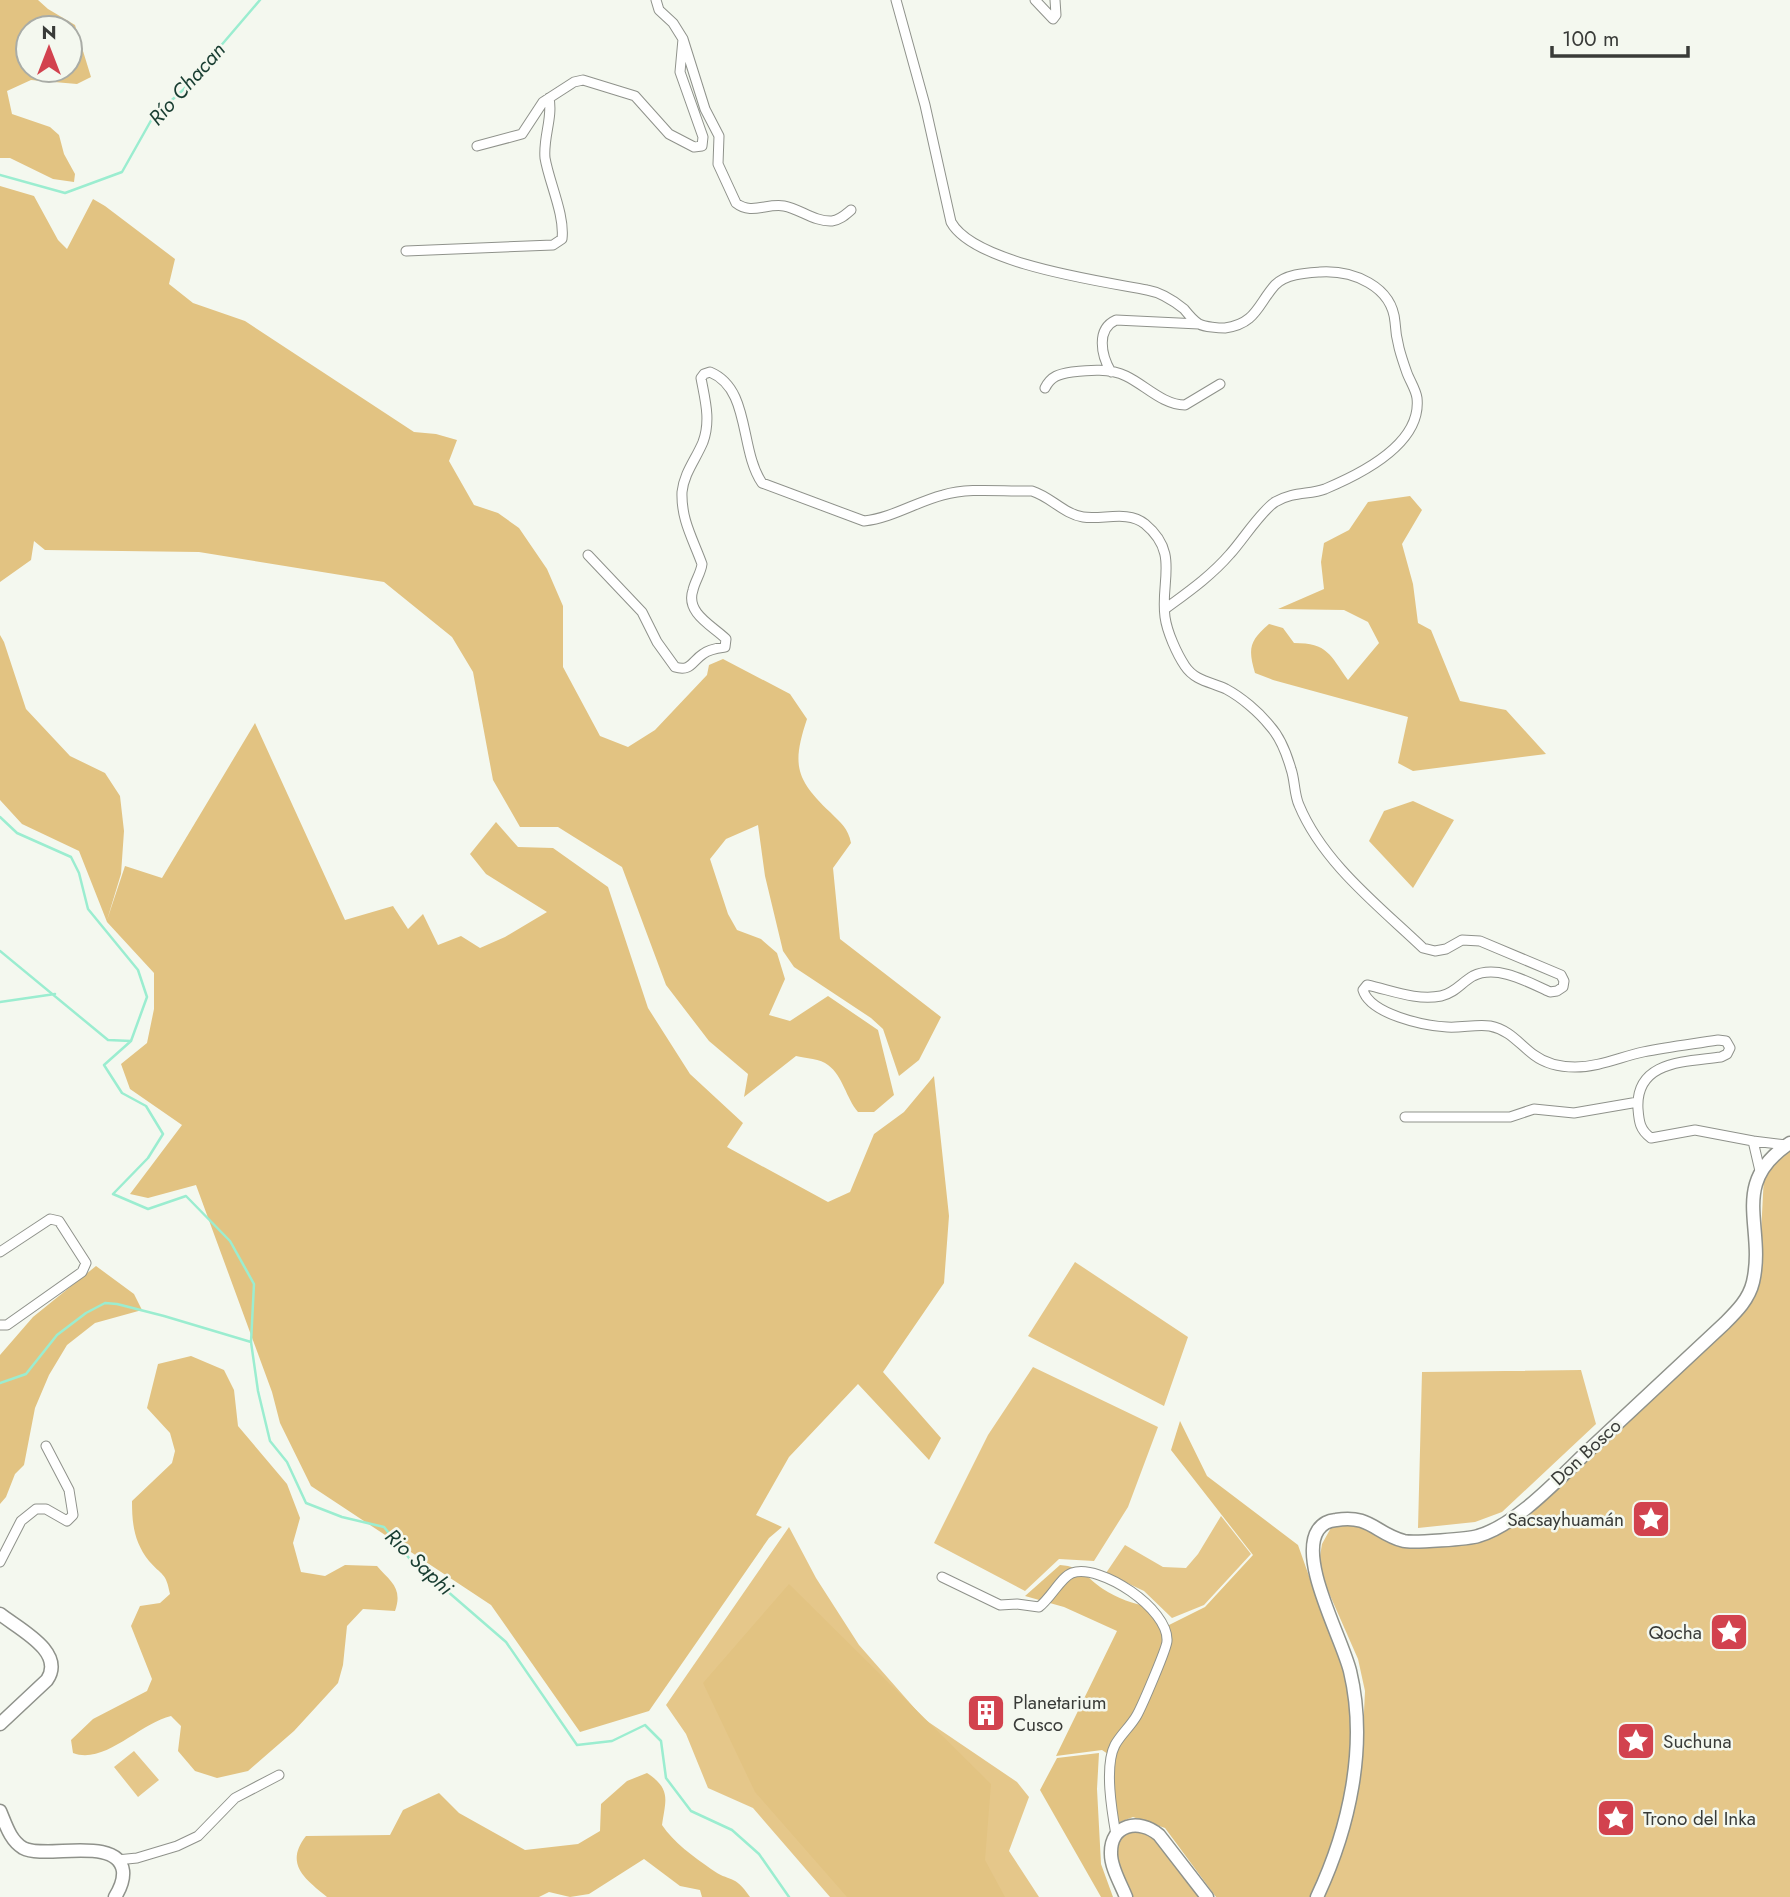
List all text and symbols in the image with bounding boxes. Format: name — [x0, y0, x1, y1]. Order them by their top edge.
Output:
north arrow — [14, 14, 84, 84]
scale bar — [1552, 14, 1688, 58]
text: N — [41, 19, 57, 46]
text: 100 m — [1562, 24, 1619, 54]
water label: Río Chacan — [142, 36, 232, 132]
street label: Don Bosco — [1545, 1412, 1627, 1492]
place icon: Sacsayhuamán — [1630, 1498, 1672, 1540]
place label: Sacsayhuamán — [1507, 1506, 1624, 1533]
water label: Rio Saphi — [378, 1522, 460, 1603]
place icon: Qocha — [1708, 1611, 1750, 1653]
place label: Qocha — [1648, 1619, 1702, 1646]
place label: Planetarium Cusco — [1013, 1689, 1107, 1738]
building icon: Planetarium Cusco — [965, 1692, 1007, 1734]
place icon: Suchuna — [1615, 1720, 1657, 1762]
place label: Suchuna — [1663, 1728, 1732, 1755]
place icon: Trono del Inka — [1595, 1797, 1637, 1839]
place label: Trono del Inka — [1643, 1805, 1756, 1832]

